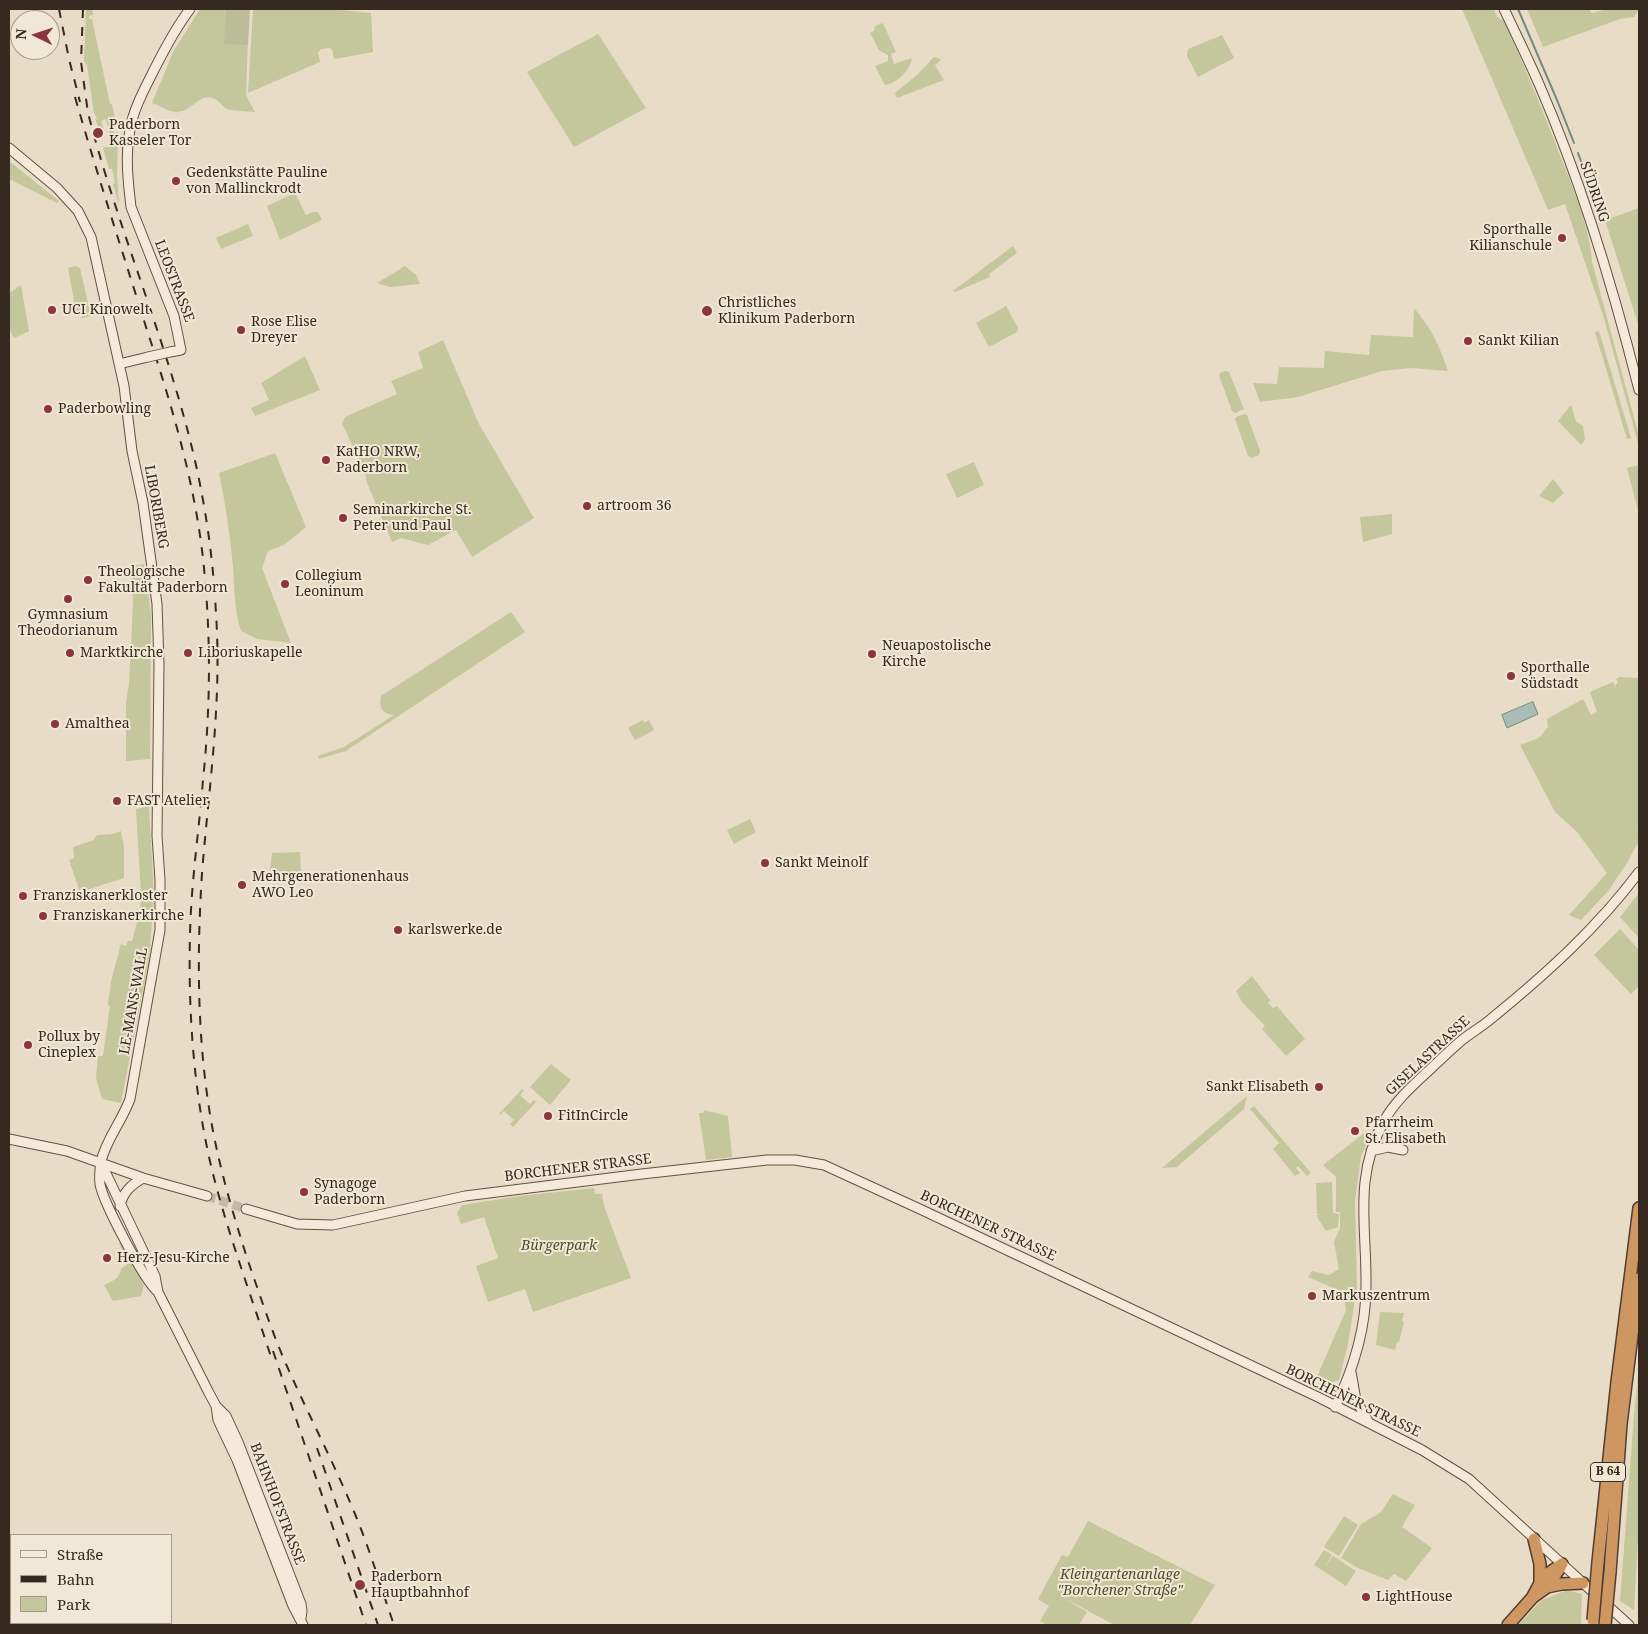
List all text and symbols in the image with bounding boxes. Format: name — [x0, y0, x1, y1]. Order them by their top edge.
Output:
north arrow — [10, 10, 60, 60]
text: N — [11, 28, 30, 40]
place label: Paderborn Kasseler Tor — [109, 117, 191, 150]
marker: Paderborn Kasseler Tor — [91, 126, 105, 140]
street label: SÜDRING — [1576, 160, 1612, 224]
place label: Gedenkstätte Pauline von Mallinckrodt — [186, 165, 327, 198]
marker: Gedenkstätte Pauline von Mallinckrodt — [170, 175, 182, 187]
place label: Sporthalle Kilianschule — [1469, 222, 1552, 254]
marker: Sporthalle Kilianschule — [1556, 232, 1568, 244]
street label: LEOSTRASSE — [151, 237, 197, 325]
place label: Christliches Klinikum Paderborn — [718, 295, 855, 328]
place label: UCI Kinowelt — [62, 302, 150, 318]
marker: UCI Kinowelt — [46, 304, 58, 316]
marker: Christliches Klinikum Paderborn — [700, 304, 714, 318]
place label: Rose Elise Dreyer — [251, 314, 317, 347]
marker: Rose Elise Dreyer — [235, 324, 247, 336]
place label: Sankt Kilian — [1478, 333, 1559, 349]
marker: Sankt Kilian — [1462, 335, 1474, 347]
place label: Paderbowling — [58, 401, 151, 417]
marker: Paderbowling — [42, 403, 54, 415]
place label: KatHO NRW, Paderborn — [336, 444, 420, 477]
marker: KatHO NRW, Paderborn — [320, 454, 332, 466]
street label: LIBORIBERG — [140, 464, 172, 550]
place label: artroom 36 — [597, 498, 672, 514]
marker: artroom 36 — [581, 500, 593, 512]
place label: Seminarkirche St. Peter und Paul — [353, 502, 472, 534]
marker: Seminarkirche St. Peter und Paul — [337, 512, 349, 524]
place label: Theologische Fakultät Paderborn — [98, 564, 228, 596]
place label: Collegium Leoninum — [295, 568, 364, 600]
marker: Theologische Fakultät Paderborn — [82, 574, 94, 586]
marker: Collegium Leoninum — [279, 578, 291, 590]
marker: Gymnasium Theodorianum — [62, 593, 74, 605]
place label: Gymnasium Theodorianum — [18, 607, 118, 640]
place label: Neuapostolische Kirche — [882, 638, 991, 670]
place label: Marktkirche — [80, 645, 163, 661]
place label: Liboriuskapelle — [198, 645, 302, 661]
marker: Marktkirche — [64, 647, 76, 659]
marker: Liboriuskapelle — [182, 647, 194, 659]
marker: Neuapostolische Kirche — [866, 648, 878, 660]
place label: Sporthalle Südstadt — [1521, 660, 1590, 692]
marker: Sporthalle Südstadt — [1505, 670, 1517, 682]
place label: Amalthea — [65, 716, 130, 732]
marker: Amalthea — [49, 718, 61, 730]
place label: FAST Atelier — [127, 793, 209, 809]
marker: FAST Atelier — [111, 795, 123, 807]
place label: Sankt Meinolf — [775, 855, 868, 871]
marker: Sankt Meinolf — [759, 857, 771, 869]
place label: Mehrgenerationenhaus AWO Leo — [252, 869, 409, 902]
marker: Mehrgenerationenhaus AWO Leo — [236, 879, 248, 891]
place label: Franziskanerkloster — [33, 888, 168, 904]
marker: Franziskanerkloster — [17, 890, 29, 902]
place label: Franziskanerkirche — [53, 908, 184, 924]
marker: Franziskanerkirche — [37, 910, 49, 922]
place label: karlswerke.de — [408, 922, 502, 938]
marker: karlswerke.de — [392, 924, 404, 936]
street label: LE-MANS-WALL — [116, 946, 152, 1056]
street label: GISELASTRASSE — [1382, 1013, 1474, 1099]
place label: Pollux by Cineplex — [38, 1029, 100, 1062]
marker: Pollux by Cineplex — [22, 1039, 34, 1051]
place label: Sankt Elisabeth — [1206, 1079, 1309, 1095]
marker: Sankt Elisabeth — [1313, 1081, 1325, 1093]
place label: FitInCircle — [558, 1108, 628, 1124]
marker: FitInCircle — [542, 1110, 554, 1122]
place label: Pfarrheim St. Elisabeth — [1365, 1115, 1446, 1148]
marker: Pfarrheim St. Elisabeth — [1349, 1125, 1361, 1137]
street label: BORCHENER STRASSE — [504, 1151, 652, 1185]
place label: Synagoge Paderborn — [314, 1176, 385, 1208]
marker: Synagoge Paderborn — [298, 1186, 310, 1198]
street label: BORCHENER STRASSE — [917, 1187, 1059, 1265]
park label: Bürgerpark — [521, 1238, 597, 1254]
place label: Herz-Jesu-Kirche — [117, 1250, 230, 1266]
marker: Herz-Jesu-Kirche — [101, 1252, 113, 1264]
place label: Markuszentrum — [1322, 1288, 1430, 1304]
marker: Markuszentrum — [1306, 1290, 1318, 1302]
street label: BORCHENER STRASSE — [1283, 1361, 1423, 1441]
street label: BAHNHOFSTRASSE — [246, 1441, 308, 1567]
road number: B 64 — [1590, 1462, 1626, 1481]
legend — [10, 1534, 172, 1624]
text: Straße — [57, 1544, 103, 1564]
park label: Kleingartenanlage "Borchener Straße" — [1057, 1567, 1183, 1600]
text: Bahn — [57, 1569, 94, 1589]
place label: Paderborn Hauptbahnhof — [371, 1569, 469, 1601]
marker: Paderborn Hauptbahnhof — [353, 1578, 367, 1592]
place label: LightHouse — [1376, 1589, 1452, 1605]
marker: LightHouse — [1360, 1591, 1372, 1603]
text: Park — [57, 1594, 90, 1614]

